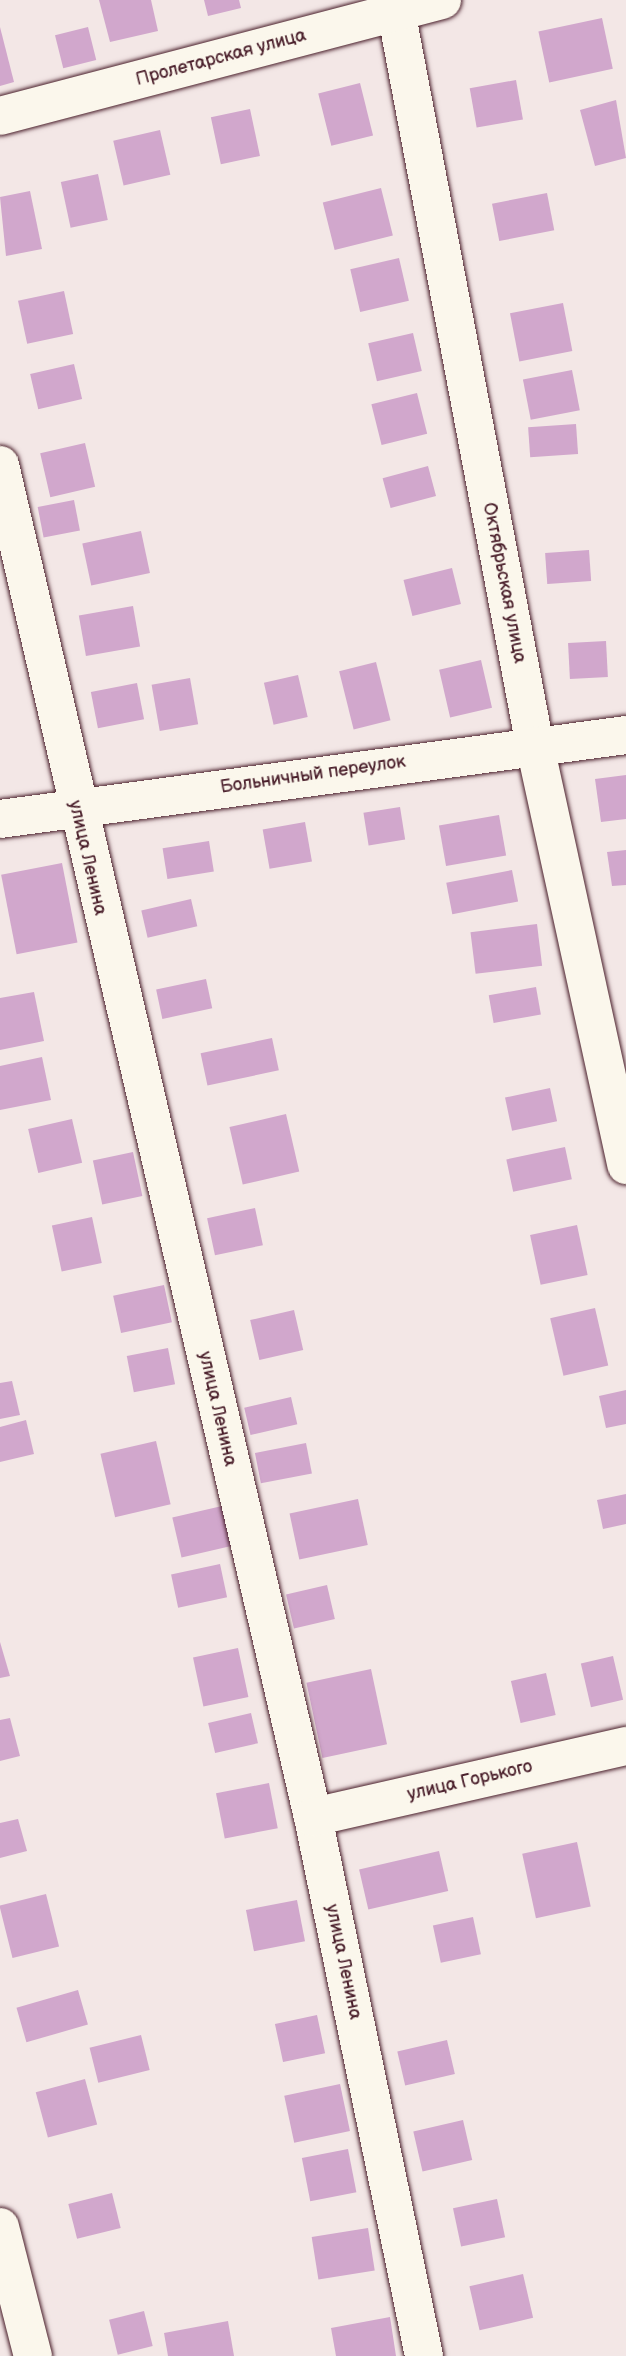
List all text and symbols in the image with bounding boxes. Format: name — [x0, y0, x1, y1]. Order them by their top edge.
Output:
street label: Пролетарская улица — [134, 25, 308, 91]
street label: Октябрьская улица — [478, 501, 530, 665]
street label: Больничный переулок — [219, 751, 407, 799]
street label: улица Ленина — [63, 798, 111, 918]
street label: улица Ленина — [193, 1349, 241, 1469]
street label: улица Горького — [405, 1756, 535, 1806]
street label: улица Ленина — [320, 1902, 366, 2022]

